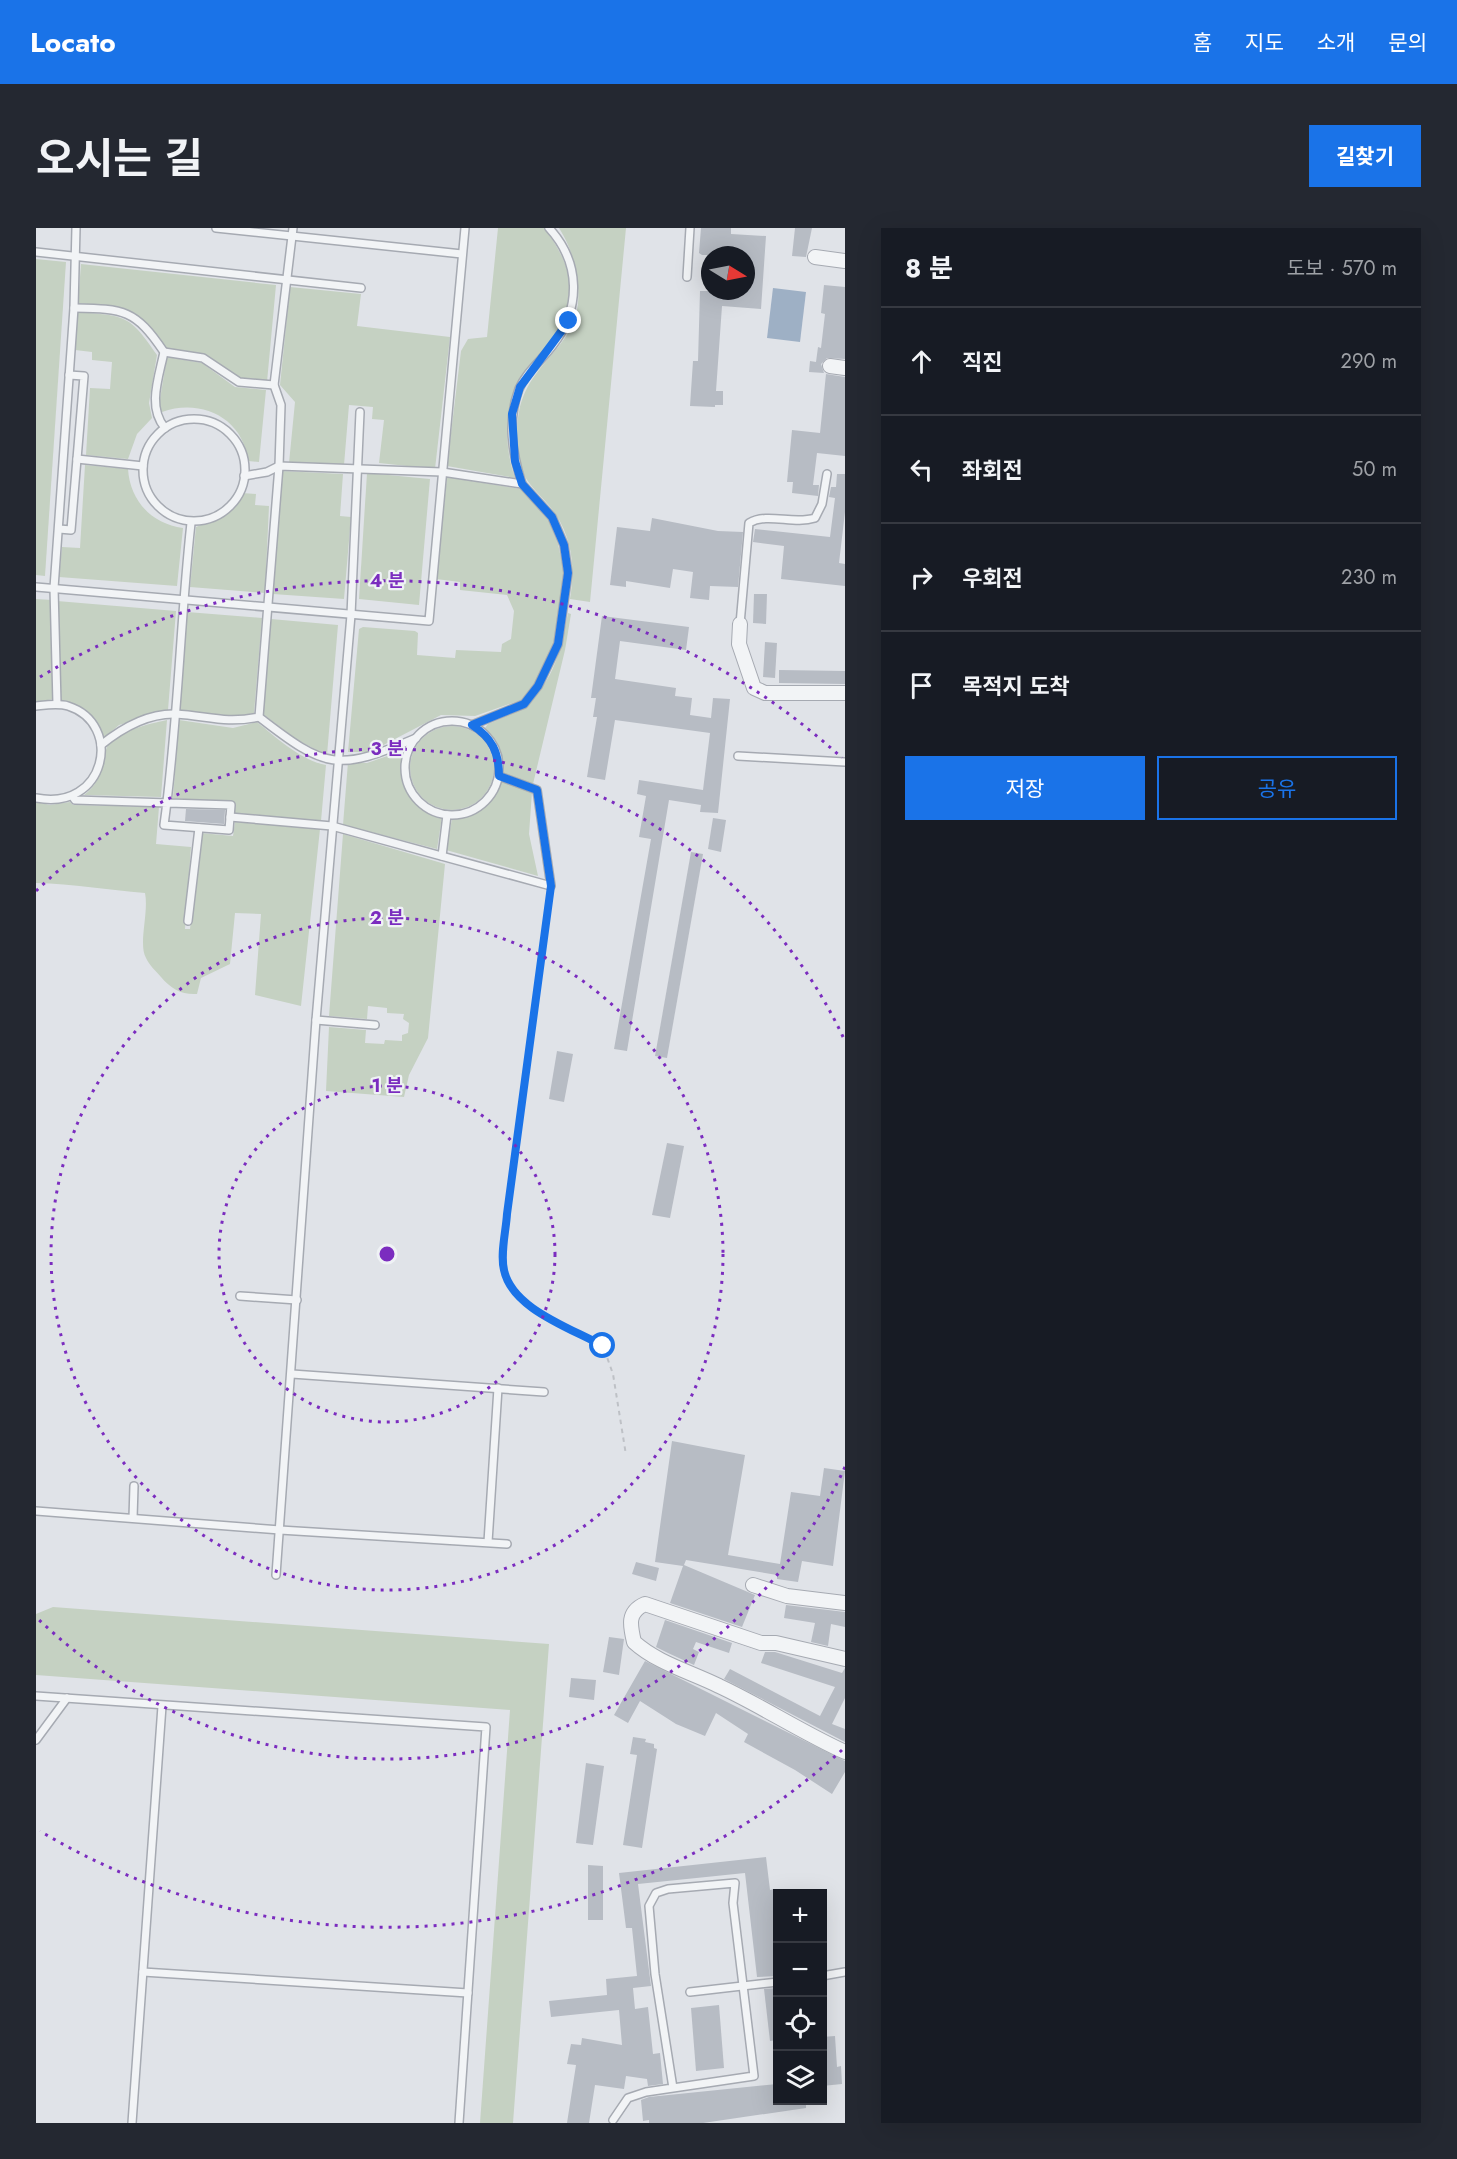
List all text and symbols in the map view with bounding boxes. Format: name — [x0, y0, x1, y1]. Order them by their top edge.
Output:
text: Locato — [30, 22, 116, 63]
text: 홈 — [1193, 28, 1212, 58]
text: 지도 — [1245, 28, 1284, 58]
text: 소개 — [1317, 28, 1355, 58]
text: 문의 — [1388, 28, 1427, 58]
button: 길찾기 — [1309, 125, 1421, 187]
text: 오시는 길 — [36, 128, 203, 189]
north arrow — [701, 246, 755, 300]
text: 8 분 — [905, 249, 953, 287]
text: 도보 · 570 m — [1287, 254, 1397, 283]
route end — [555, 307, 581, 333]
icon: ahead — [905, 345, 938, 378]
text: 직진 — [962, 346, 1002, 378]
text: 290 m — [1341, 347, 1397, 376]
icon: left — [905, 453, 938, 486]
text: 좌회전 — [962, 454, 1023, 486]
text: 50 m — [1352, 455, 1397, 484]
icon: right — [905, 561, 938, 594]
text: 우회전 — [962, 562, 1023, 594]
text: 230 m — [1341, 563, 1397, 592]
text: 4 분 — [370, 568, 405, 594]
icon: arrive — [905, 669, 938, 702]
text: 목적지 도착 — [962, 670, 1070, 702]
text: 3 분 — [370, 736, 404, 762]
button: 저장 — [905, 756, 1145, 820]
button: 공유 — [1157, 756, 1397, 820]
text: 2 분 — [370, 905, 404, 931]
text: 1 분 — [371, 1073, 403, 1099]
centre of rings — [377, 1244, 397, 1264]
route start — [589, 1332, 615, 1358]
map controls — [773, 1889, 827, 2105]
button: + — [773, 1889, 827, 1943]
button: − — [773, 1943, 827, 1997]
button: locate — [773, 1997, 827, 2051]
button: layers — [773, 2051, 827, 2105]

